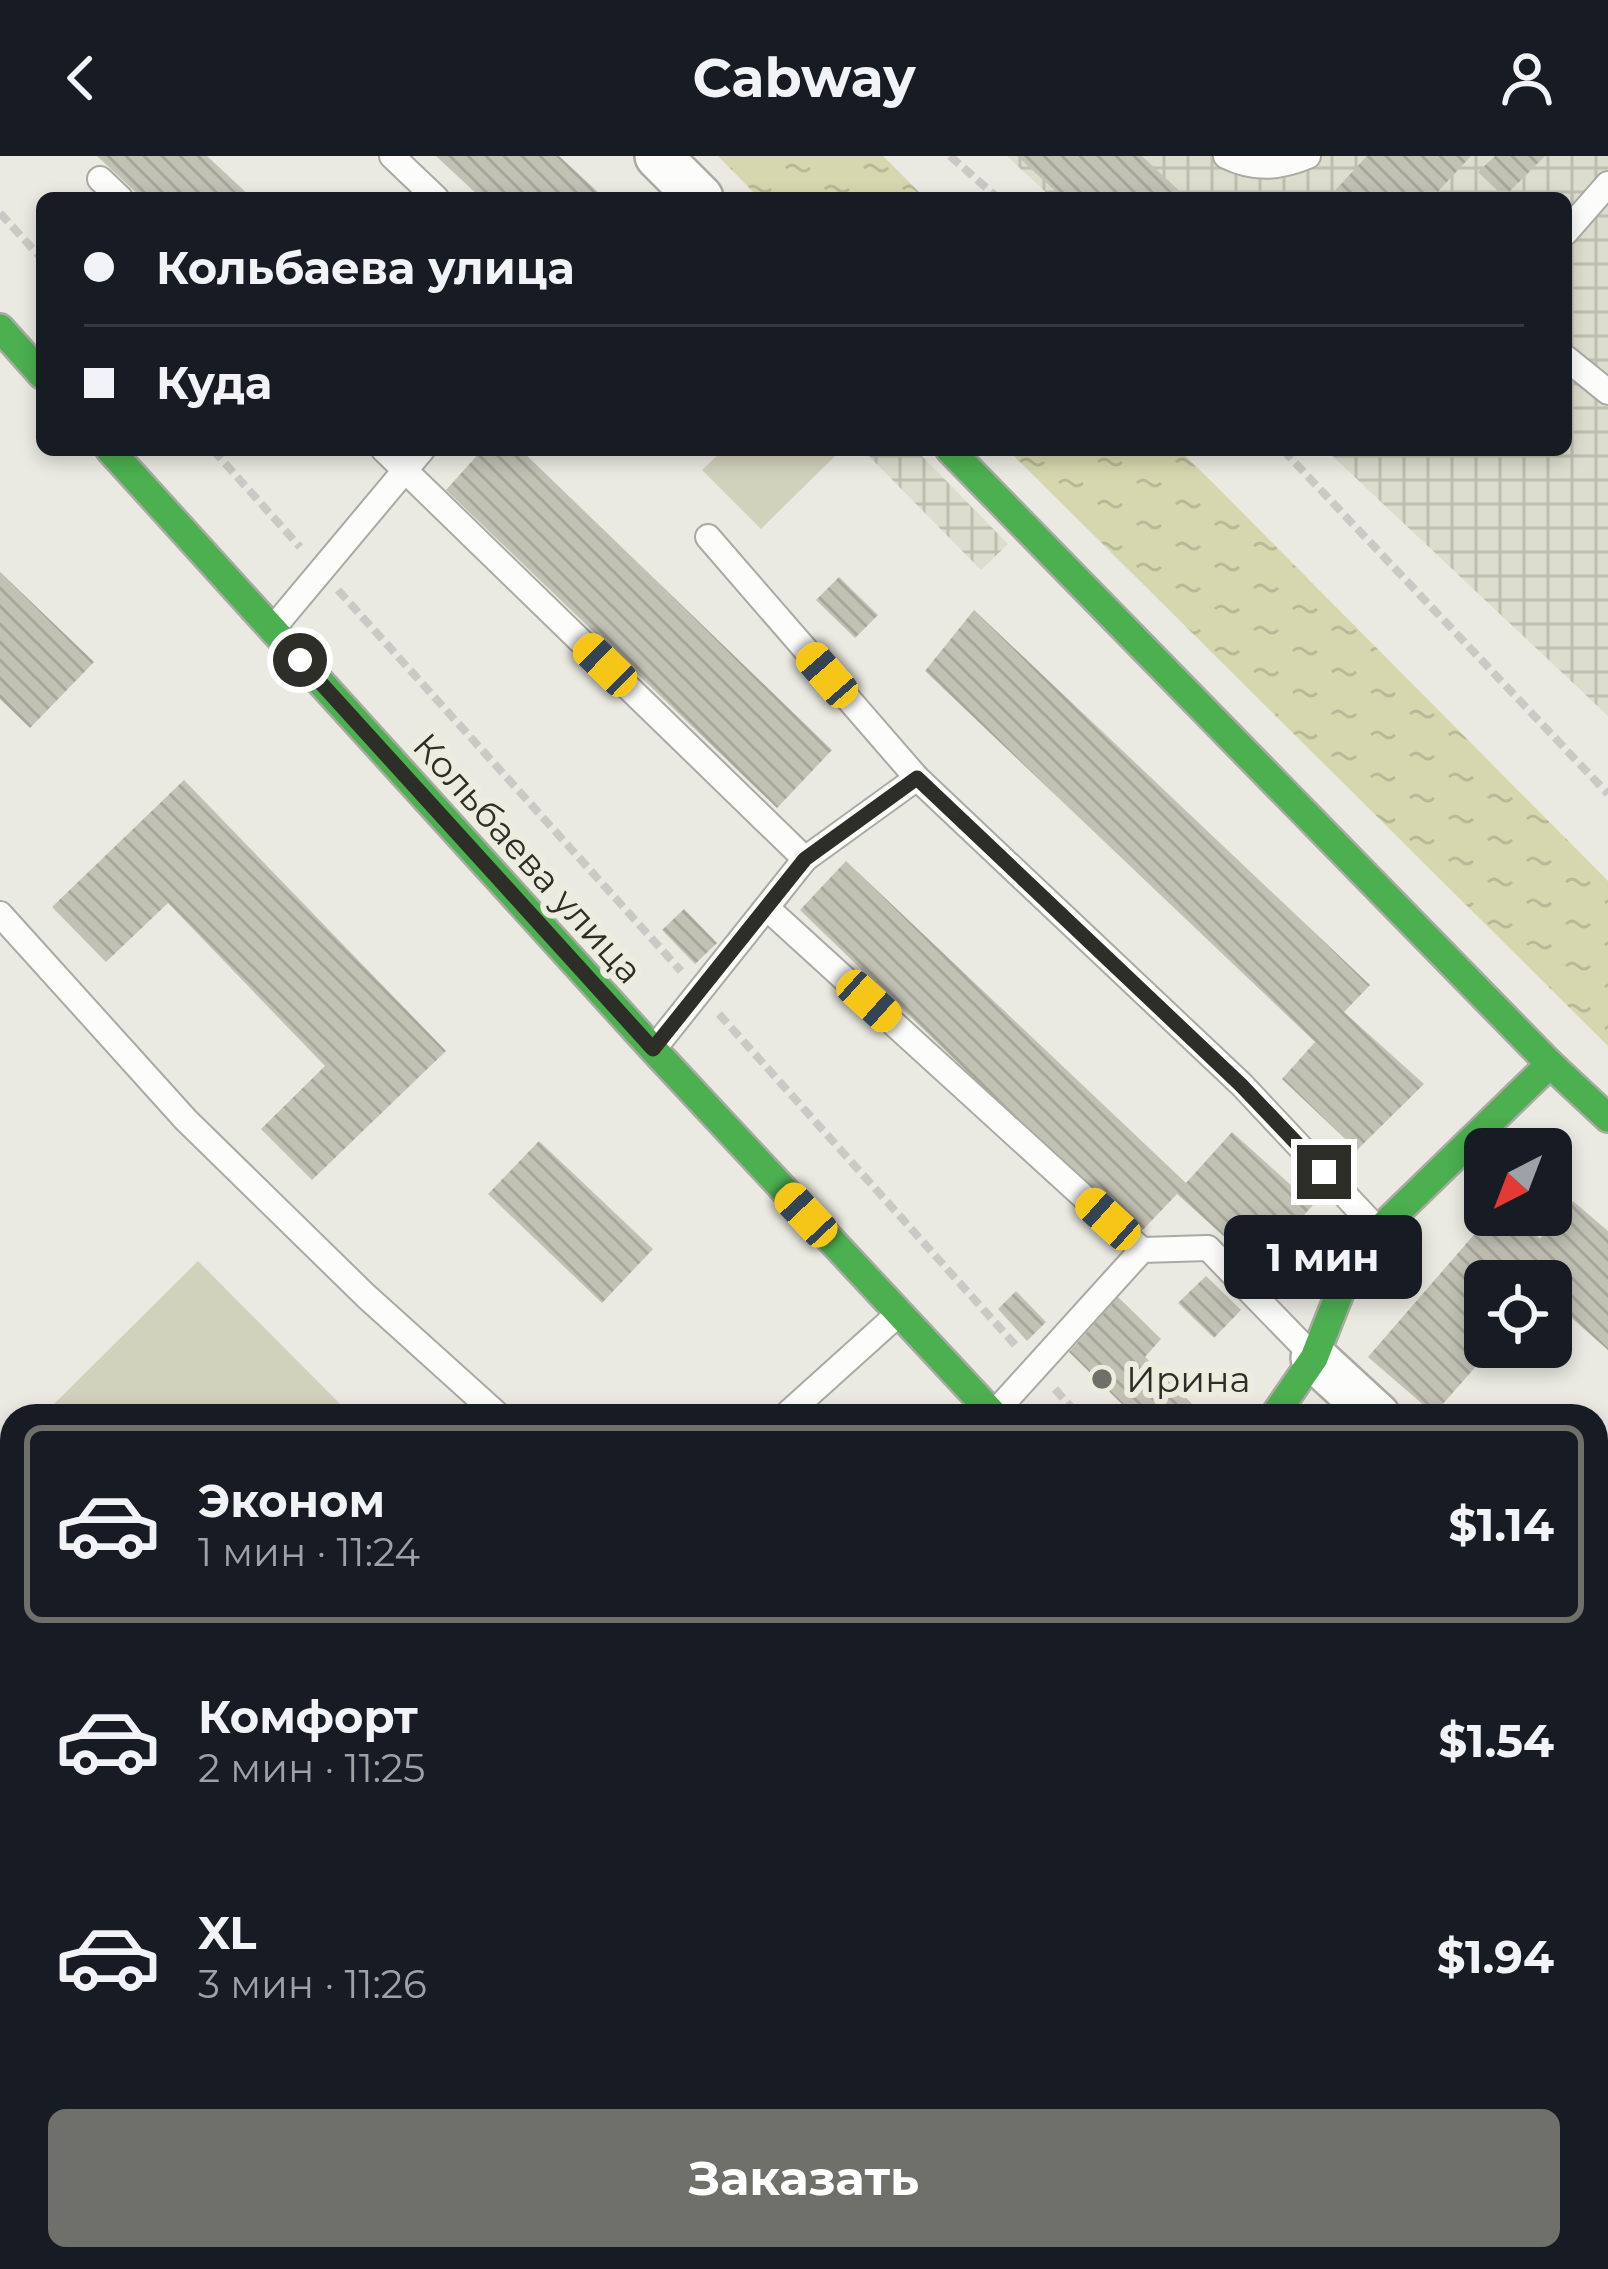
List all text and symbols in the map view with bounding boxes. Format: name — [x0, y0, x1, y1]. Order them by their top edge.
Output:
icon: back — [48, 45, 114, 111]
text: Cabway — [692, 45, 916, 111]
icon: person — [1494, 45, 1560, 111]
text: Кольбаева улица — [156, 240, 575, 295]
text: Куда — [156, 355, 272, 410]
car — [567, 627, 643, 703]
route start — [273, 633, 327, 687]
car — [790, 636, 864, 714]
street label: Кольбаева улица — [404, 724, 652, 992]
car — [830, 964, 908, 1038]
north arrow — [1464, 1128, 1572, 1236]
map controls — [1464, 1128, 1572, 1368]
route end — [1297, 1145, 1351, 1199]
car — [768, 1176, 844, 1254]
car — [1069, 1182, 1147, 1256]
callout: 1 мин — [1225, 1214, 1423, 1298]
text: 1 мин — [1267, 1233, 1379, 1281]
button: locate — [1464, 1260, 1572, 1368]
place label: Ирина — [1126, 1357, 1250, 1401]
marker: Ирина — [1089, 1366, 1115, 1392]
icon: car — [54, 1470, 162, 1578]
text: Эконом — [198, 1473, 385, 1528]
text: $1.14 — [1448, 1497, 1554, 1552]
text: 1 мин · 11:24 — [198, 1528, 420, 1576]
icon: car — [54, 1686, 162, 1794]
text: Комфорт — [198, 1689, 418, 1744]
text: $1.54 — [1439, 1713, 1554, 1768]
text: 2 мин · 11:25 — [198, 1744, 425, 1792]
icon: car — [54, 1902, 162, 2010]
text: XL — [198, 1905, 256, 1960]
text: $1.94 — [1437, 1929, 1554, 1984]
text: 3 мин · 11:26 — [198, 1960, 427, 2008]
button: Заказать — [48, 2109, 1560, 2247]

